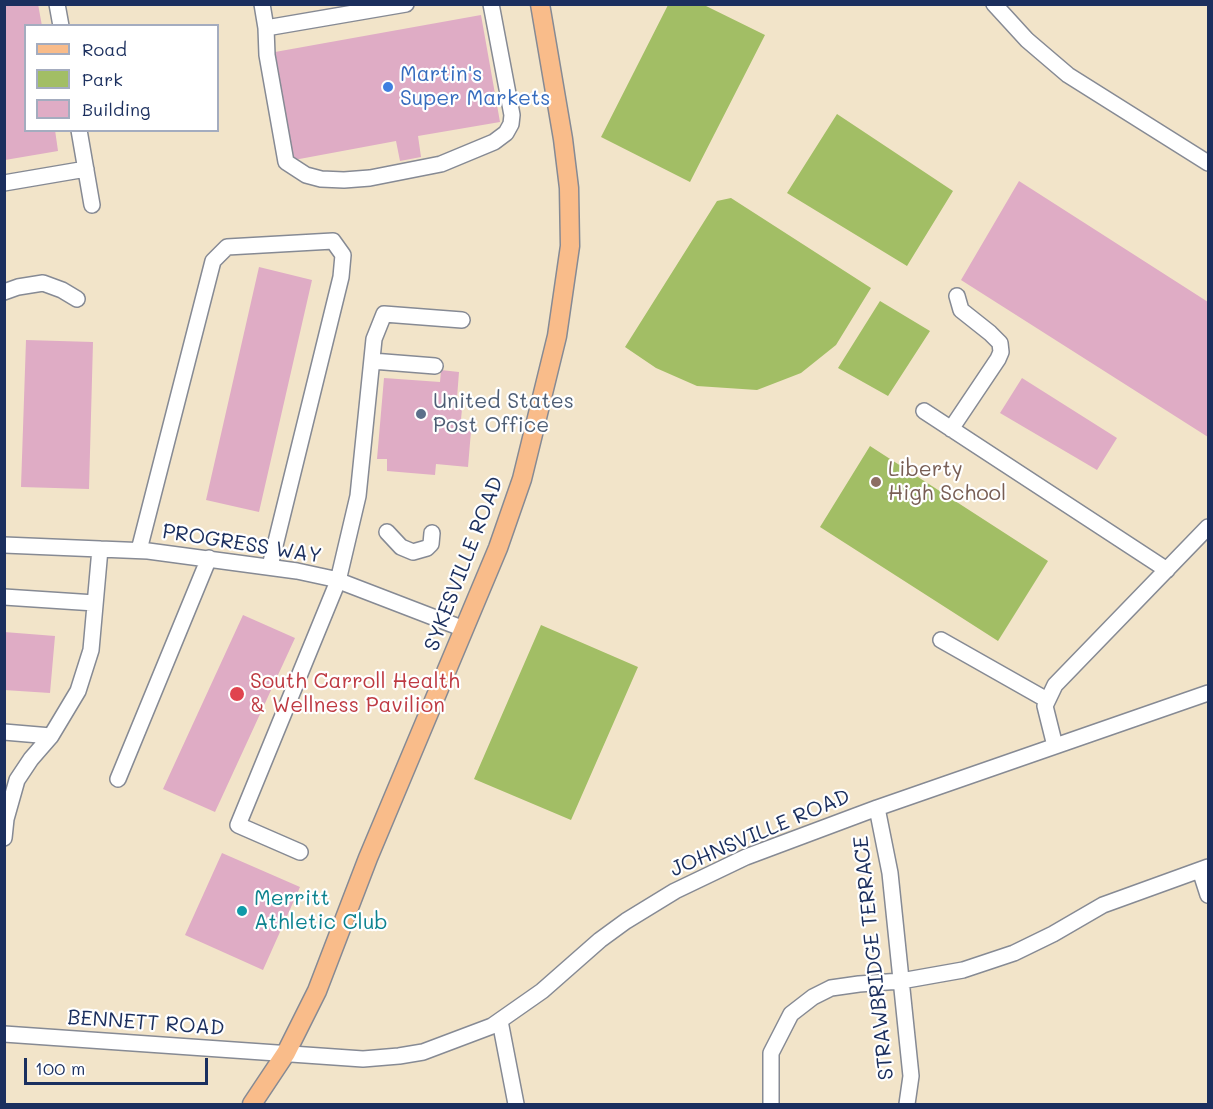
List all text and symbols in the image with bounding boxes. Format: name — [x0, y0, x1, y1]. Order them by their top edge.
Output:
legend — [24, 24, 219, 132]
text: Road — [82, 37, 127, 61]
place label: Martin's Super Markets — [400, 62, 550, 112]
text: Park — [82, 67, 123, 91]
marker: Martin's Super Markets — [381, 80, 395, 94]
text: Building — [82, 97, 150, 121]
place label: United States Post Office — [433, 389, 574, 439]
marker: United States Post Office — [414, 407, 428, 421]
place label: Liberty High School — [888, 457, 1006, 507]
street label: SYKESVILLE ROAD — [419, 473, 509, 655]
marker: Liberty High School — [869, 475, 883, 489]
street label: PROGRESS WAY — [160, 519, 324, 569]
place label: South Carroll Health & Wellness Pavilion — [250, 669, 460, 719]
marker: South Carroll Health & Wellness Pavilion — [228, 685, 246, 703]
street label: JOHNSVILLE ROAD — [666, 784, 854, 882]
street label: STRAWBRIDGE TERRACE — [849, 835, 899, 1081]
place label: Merritt Athletic Club — [254, 886, 388, 936]
marker: Merritt Athletic Club — [235, 904, 249, 918]
street label: BENNETT ROAD — [67, 1005, 225, 1041]
scale bar — [27, 1046, 212, 1084]
text: 100 m — [35, 1056, 85, 1080]

